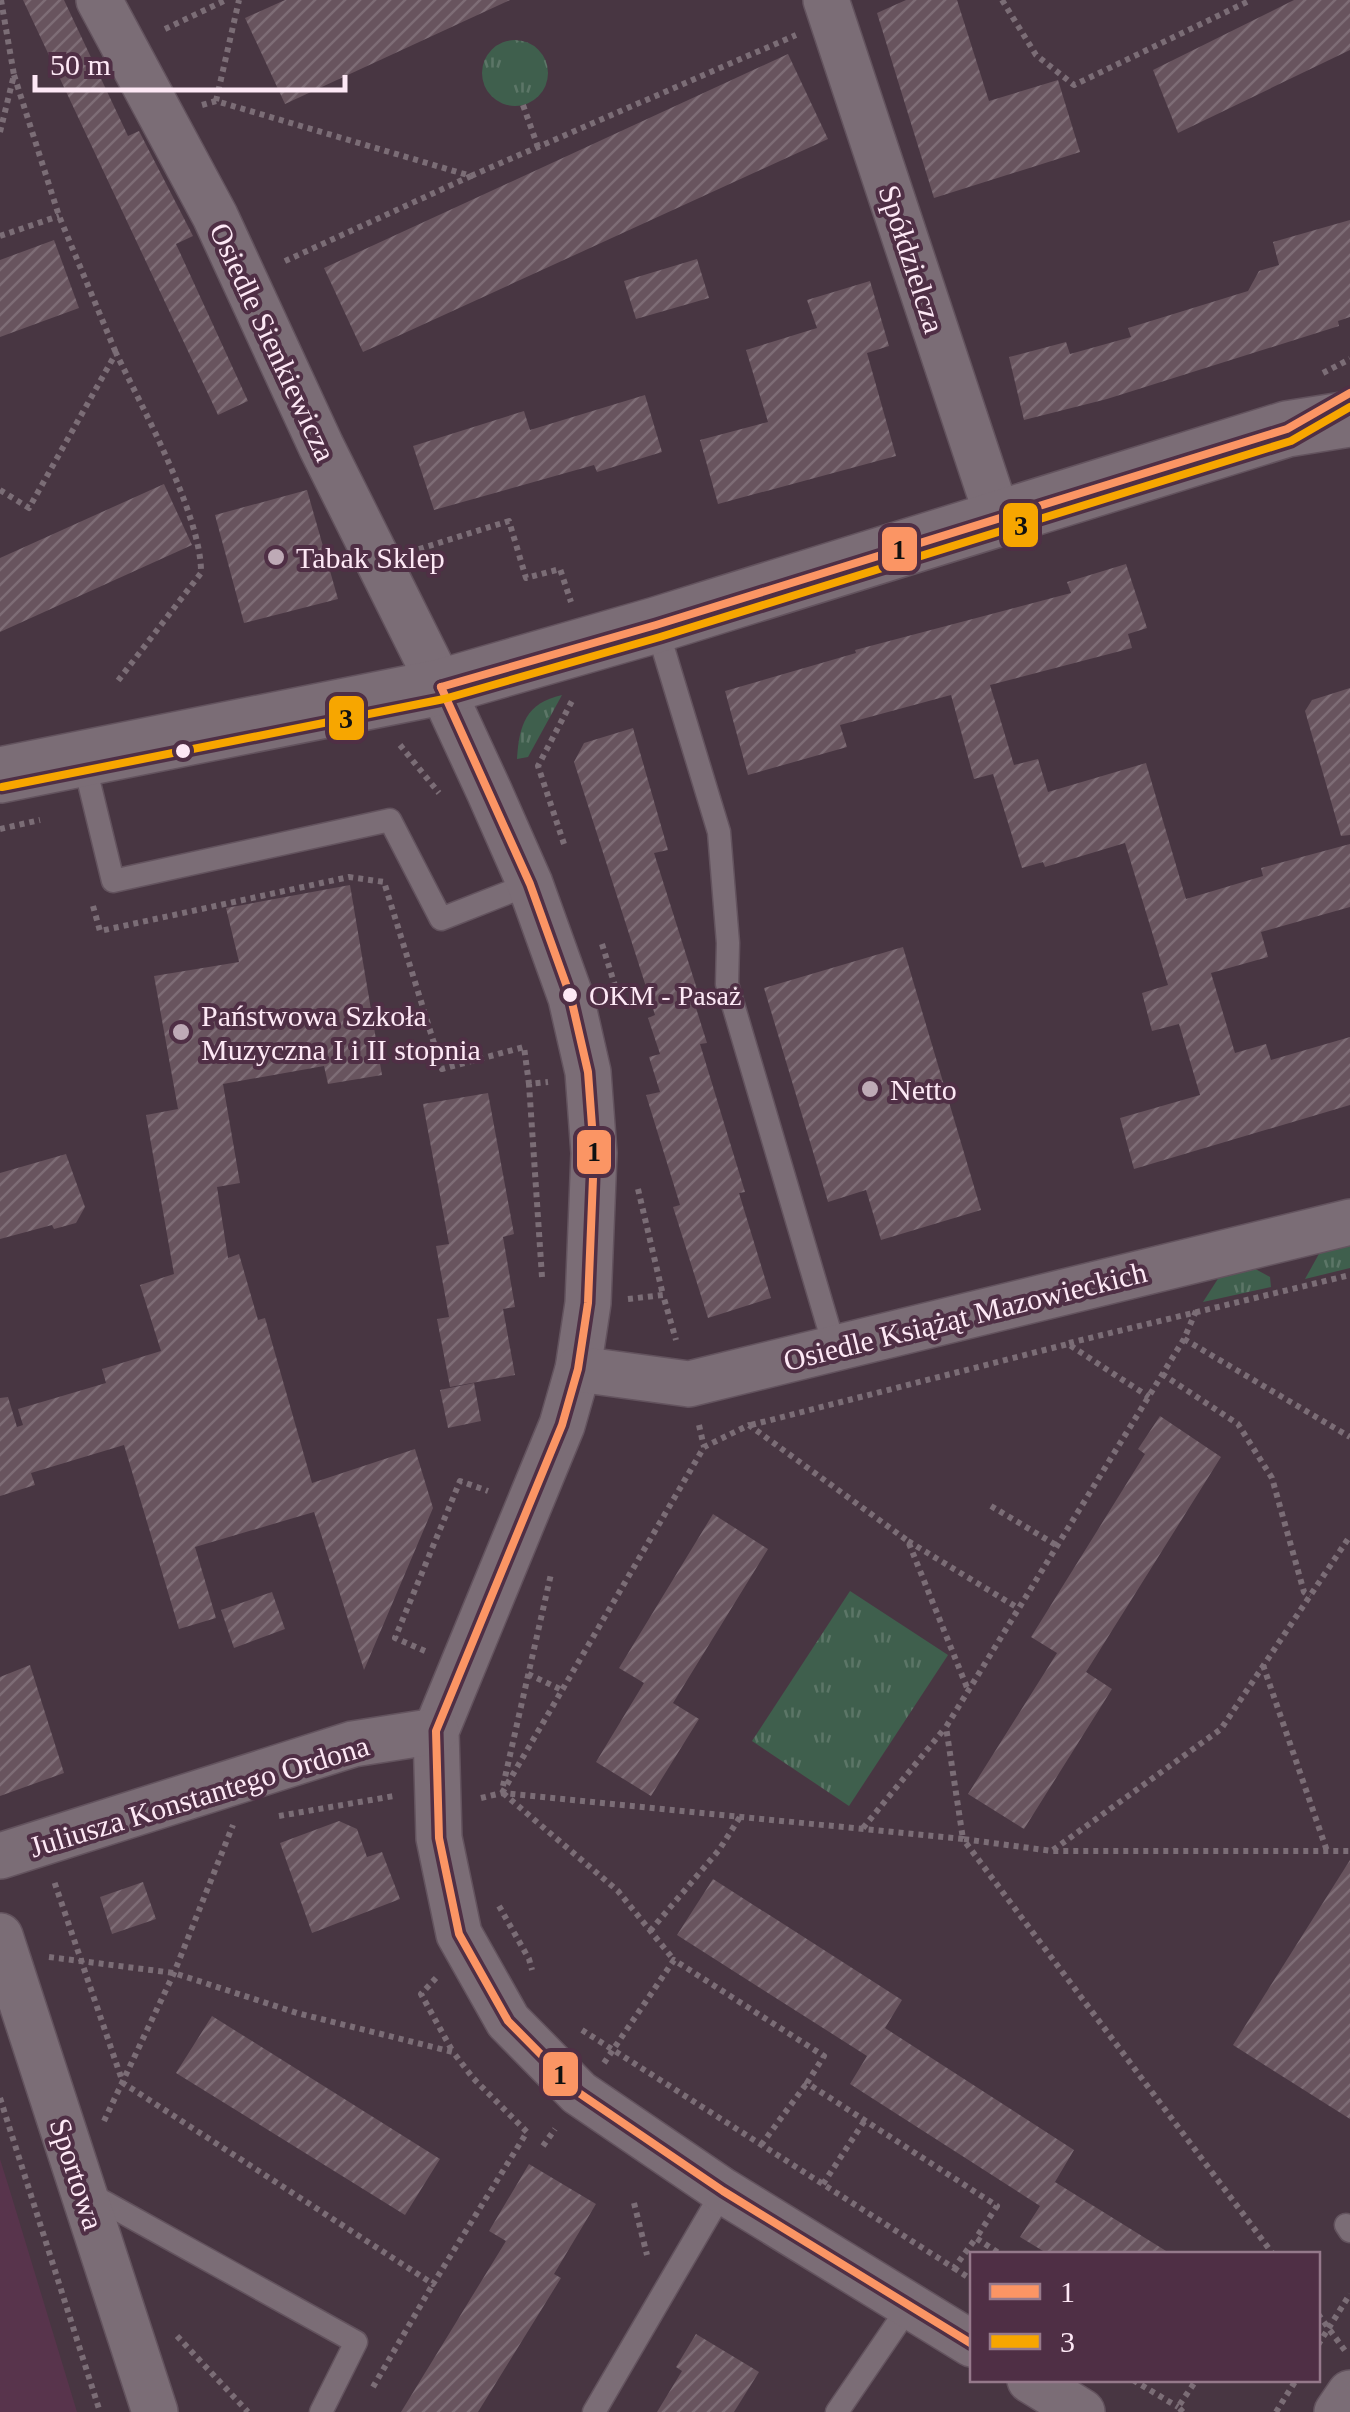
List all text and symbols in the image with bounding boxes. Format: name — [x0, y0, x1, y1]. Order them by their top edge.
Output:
scale bar — [35, 30, 345, 92]
text: 50 m — [50, 48, 111, 81]
street label: Spółdzielcza — [873, 181, 951, 337]
street label: Osiedle Sienkiewicza — [203, 218, 343, 466]
line badge: 3 — [1001, 501, 1040, 549]
text: 3 — [1014, 510, 1028, 541]
line badge: 1 — [880, 525, 919, 573]
text: 1 — [892, 534, 906, 565]
place label: Tabak Sklep — [296, 541, 445, 574]
marker: Tabak Sklep — [265, 546, 287, 568]
line badge: 3 — [327, 694, 366, 742]
text: 3 — [339, 703, 353, 734]
unlabelled marker — [173, 741, 193, 761]
place label: OKM - Pasaż — [589, 980, 741, 1011]
marker: OKM - Pasaż — [560, 985, 580, 1005]
place label: Państwowa Szkoła Muzyczna I i II stopnia — [201, 999, 481, 1066]
marker: Państwowa Szkoła Muzyczna I i II stopnia — [170, 1021, 192, 1043]
place label: Netto — [890, 1073, 957, 1106]
marker: Netto — [859, 1078, 881, 1100]
line badge: 1 — [575, 1128, 613, 1176]
text: 1 — [587, 1136, 601, 1167]
street label: Osiedle Książąt Mazowieckich — [780, 1255, 1150, 1377]
street label: Juliusza Konstantego Ordona — [25, 1729, 373, 1863]
line badge: 1 — [541, 2050, 580, 2098]
text: 1 — [553, 2059, 567, 2090]
street label: Sportowa — [44, 2114, 110, 2234]
legend — [970, 2252, 1320, 2382]
text: 1 — [1060, 2275, 1075, 2308]
text: 3 — [1060, 2325, 1075, 2358]

